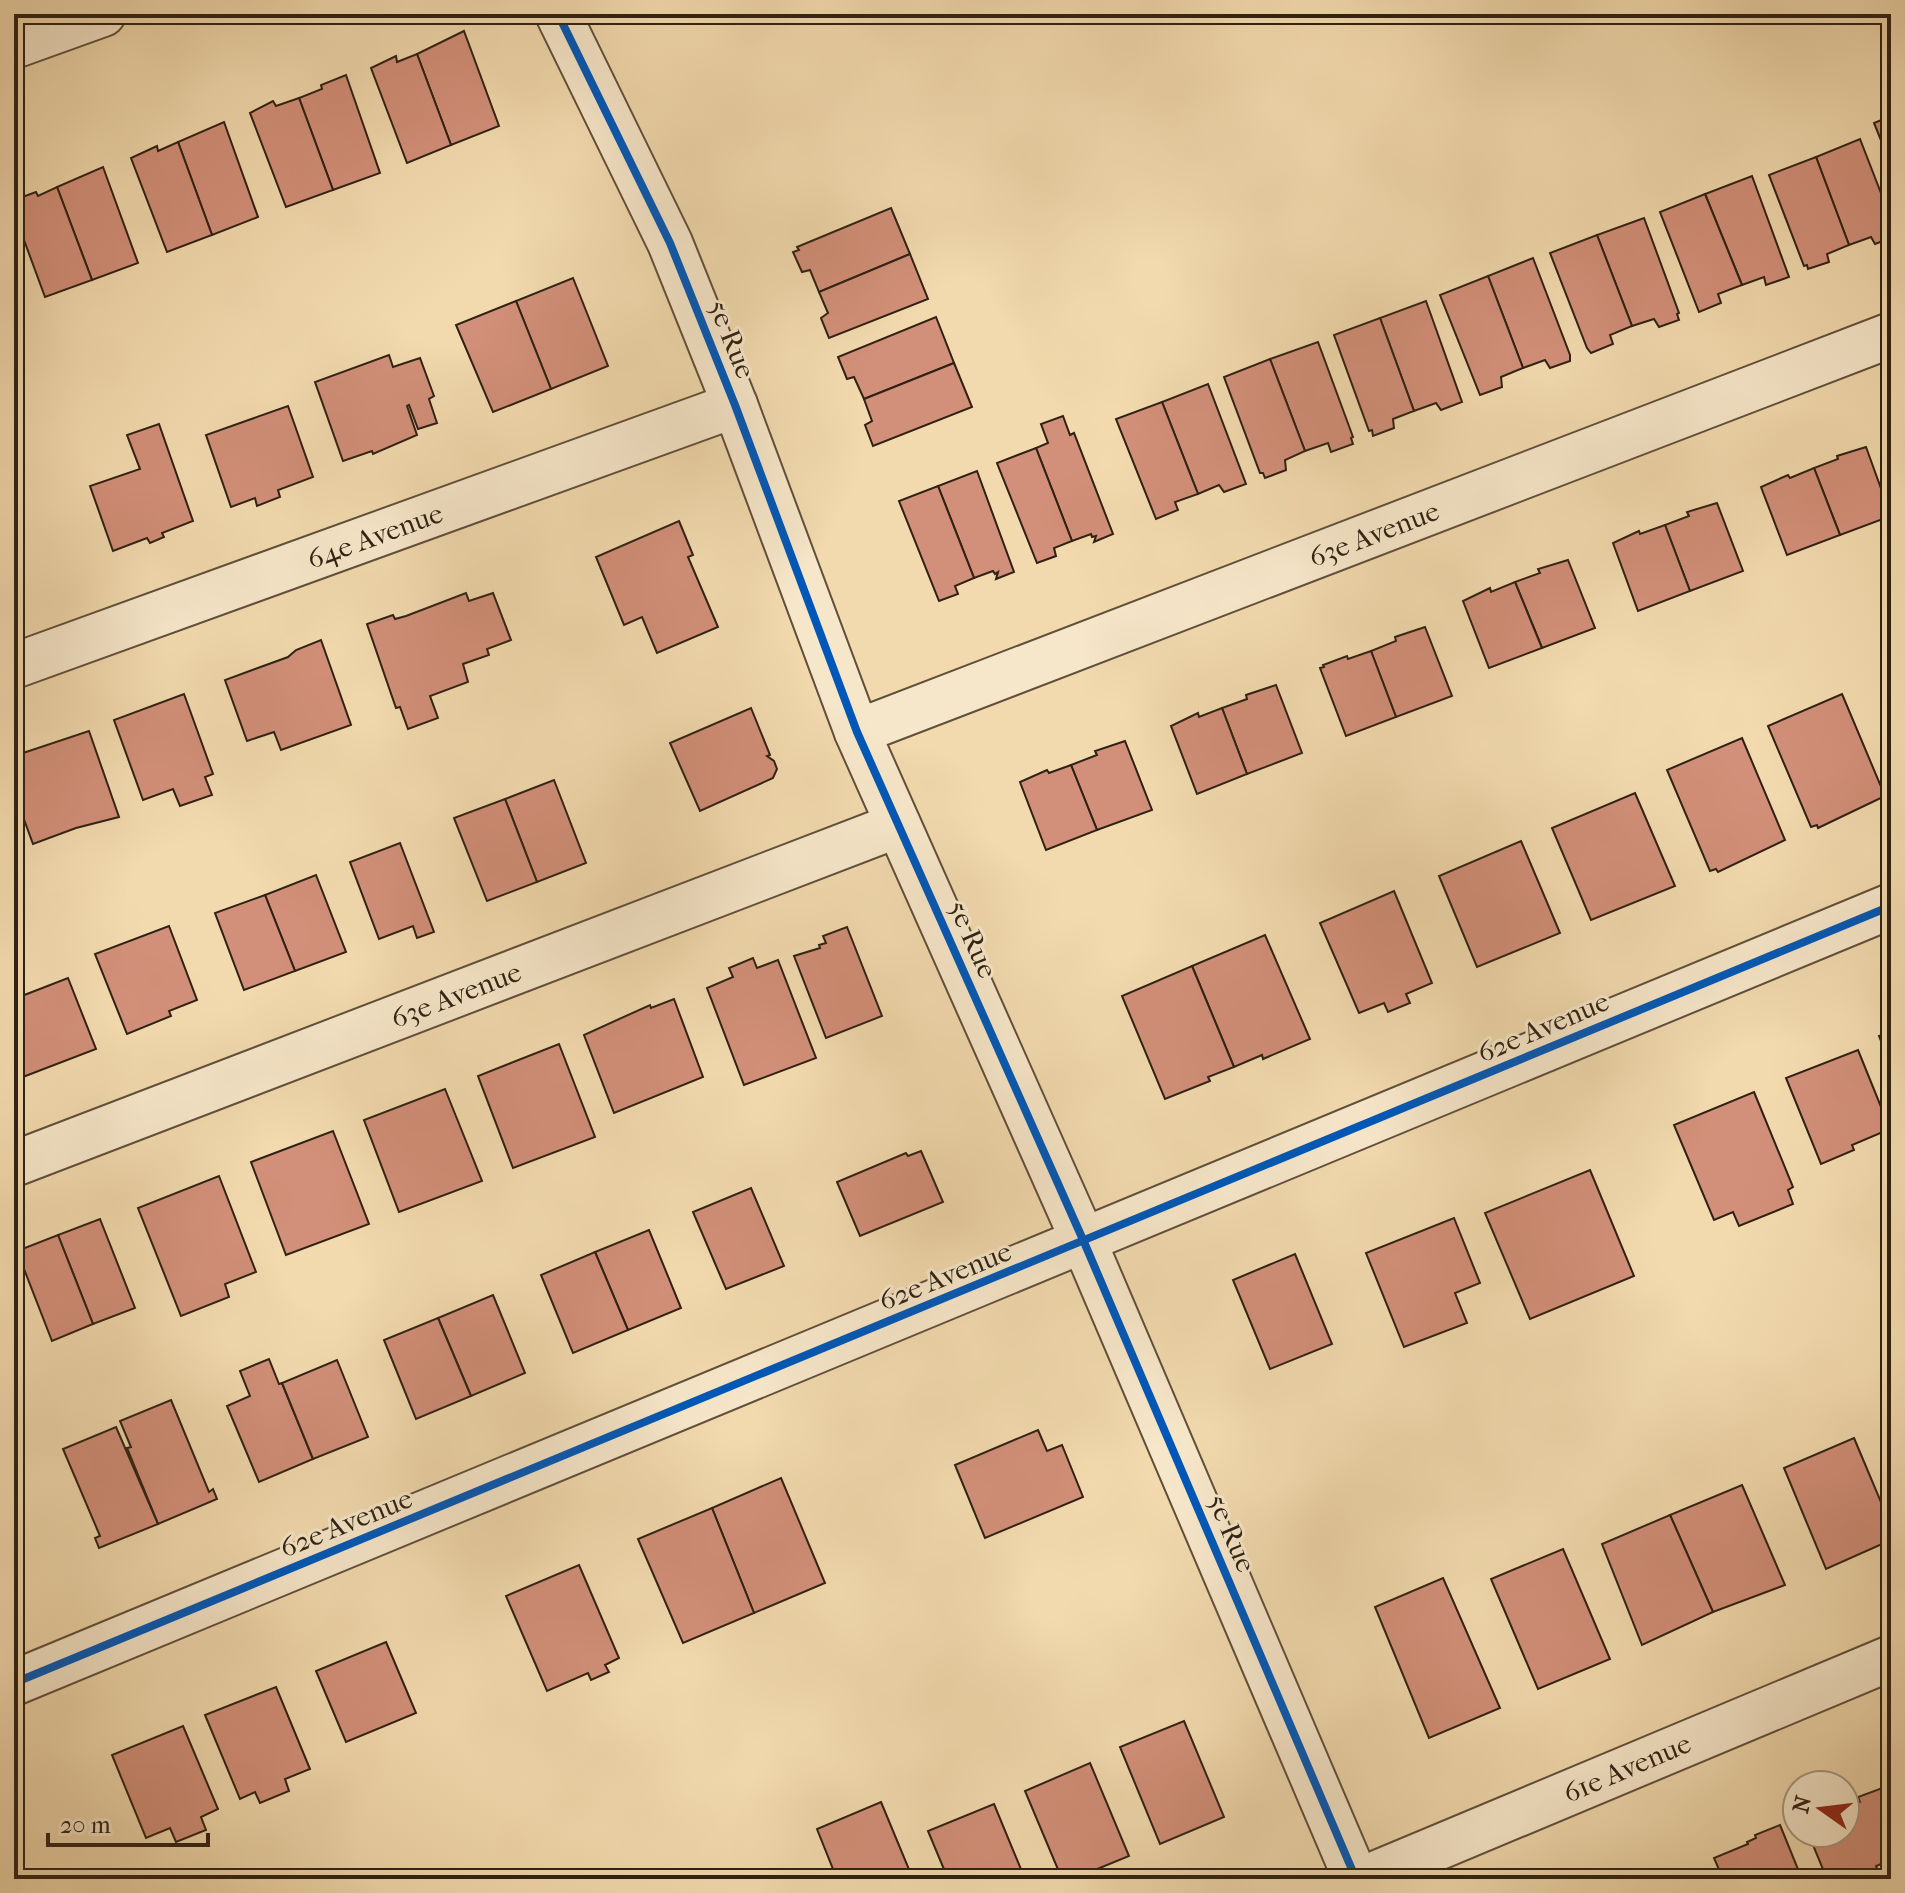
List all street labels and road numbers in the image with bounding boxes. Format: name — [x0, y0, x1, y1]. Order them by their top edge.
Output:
street label: 5e Rue — [701, 295, 763, 383]
street label: 63e Avenue — [1304, 494, 1444, 574]
street label: 64e Avenue — [303, 496, 447, 576]
street label: 5e Rue — [941, 895, 1005, 983]
street label: 63e Avenue — [386, 955, 526, 1035]
street label: 62e Avenue — [1472, 984, 1614, 1069]
street label: 62e Avenue — [874, 1234, 1016, 1317]
street label: 62e Avenue — [275, 1481, 417, 1564]
street label: 5e Rue — [1201, 1489, 1263, 1577]
street label: 61e Avenue — [1558, 1726, 1696, 1810]

